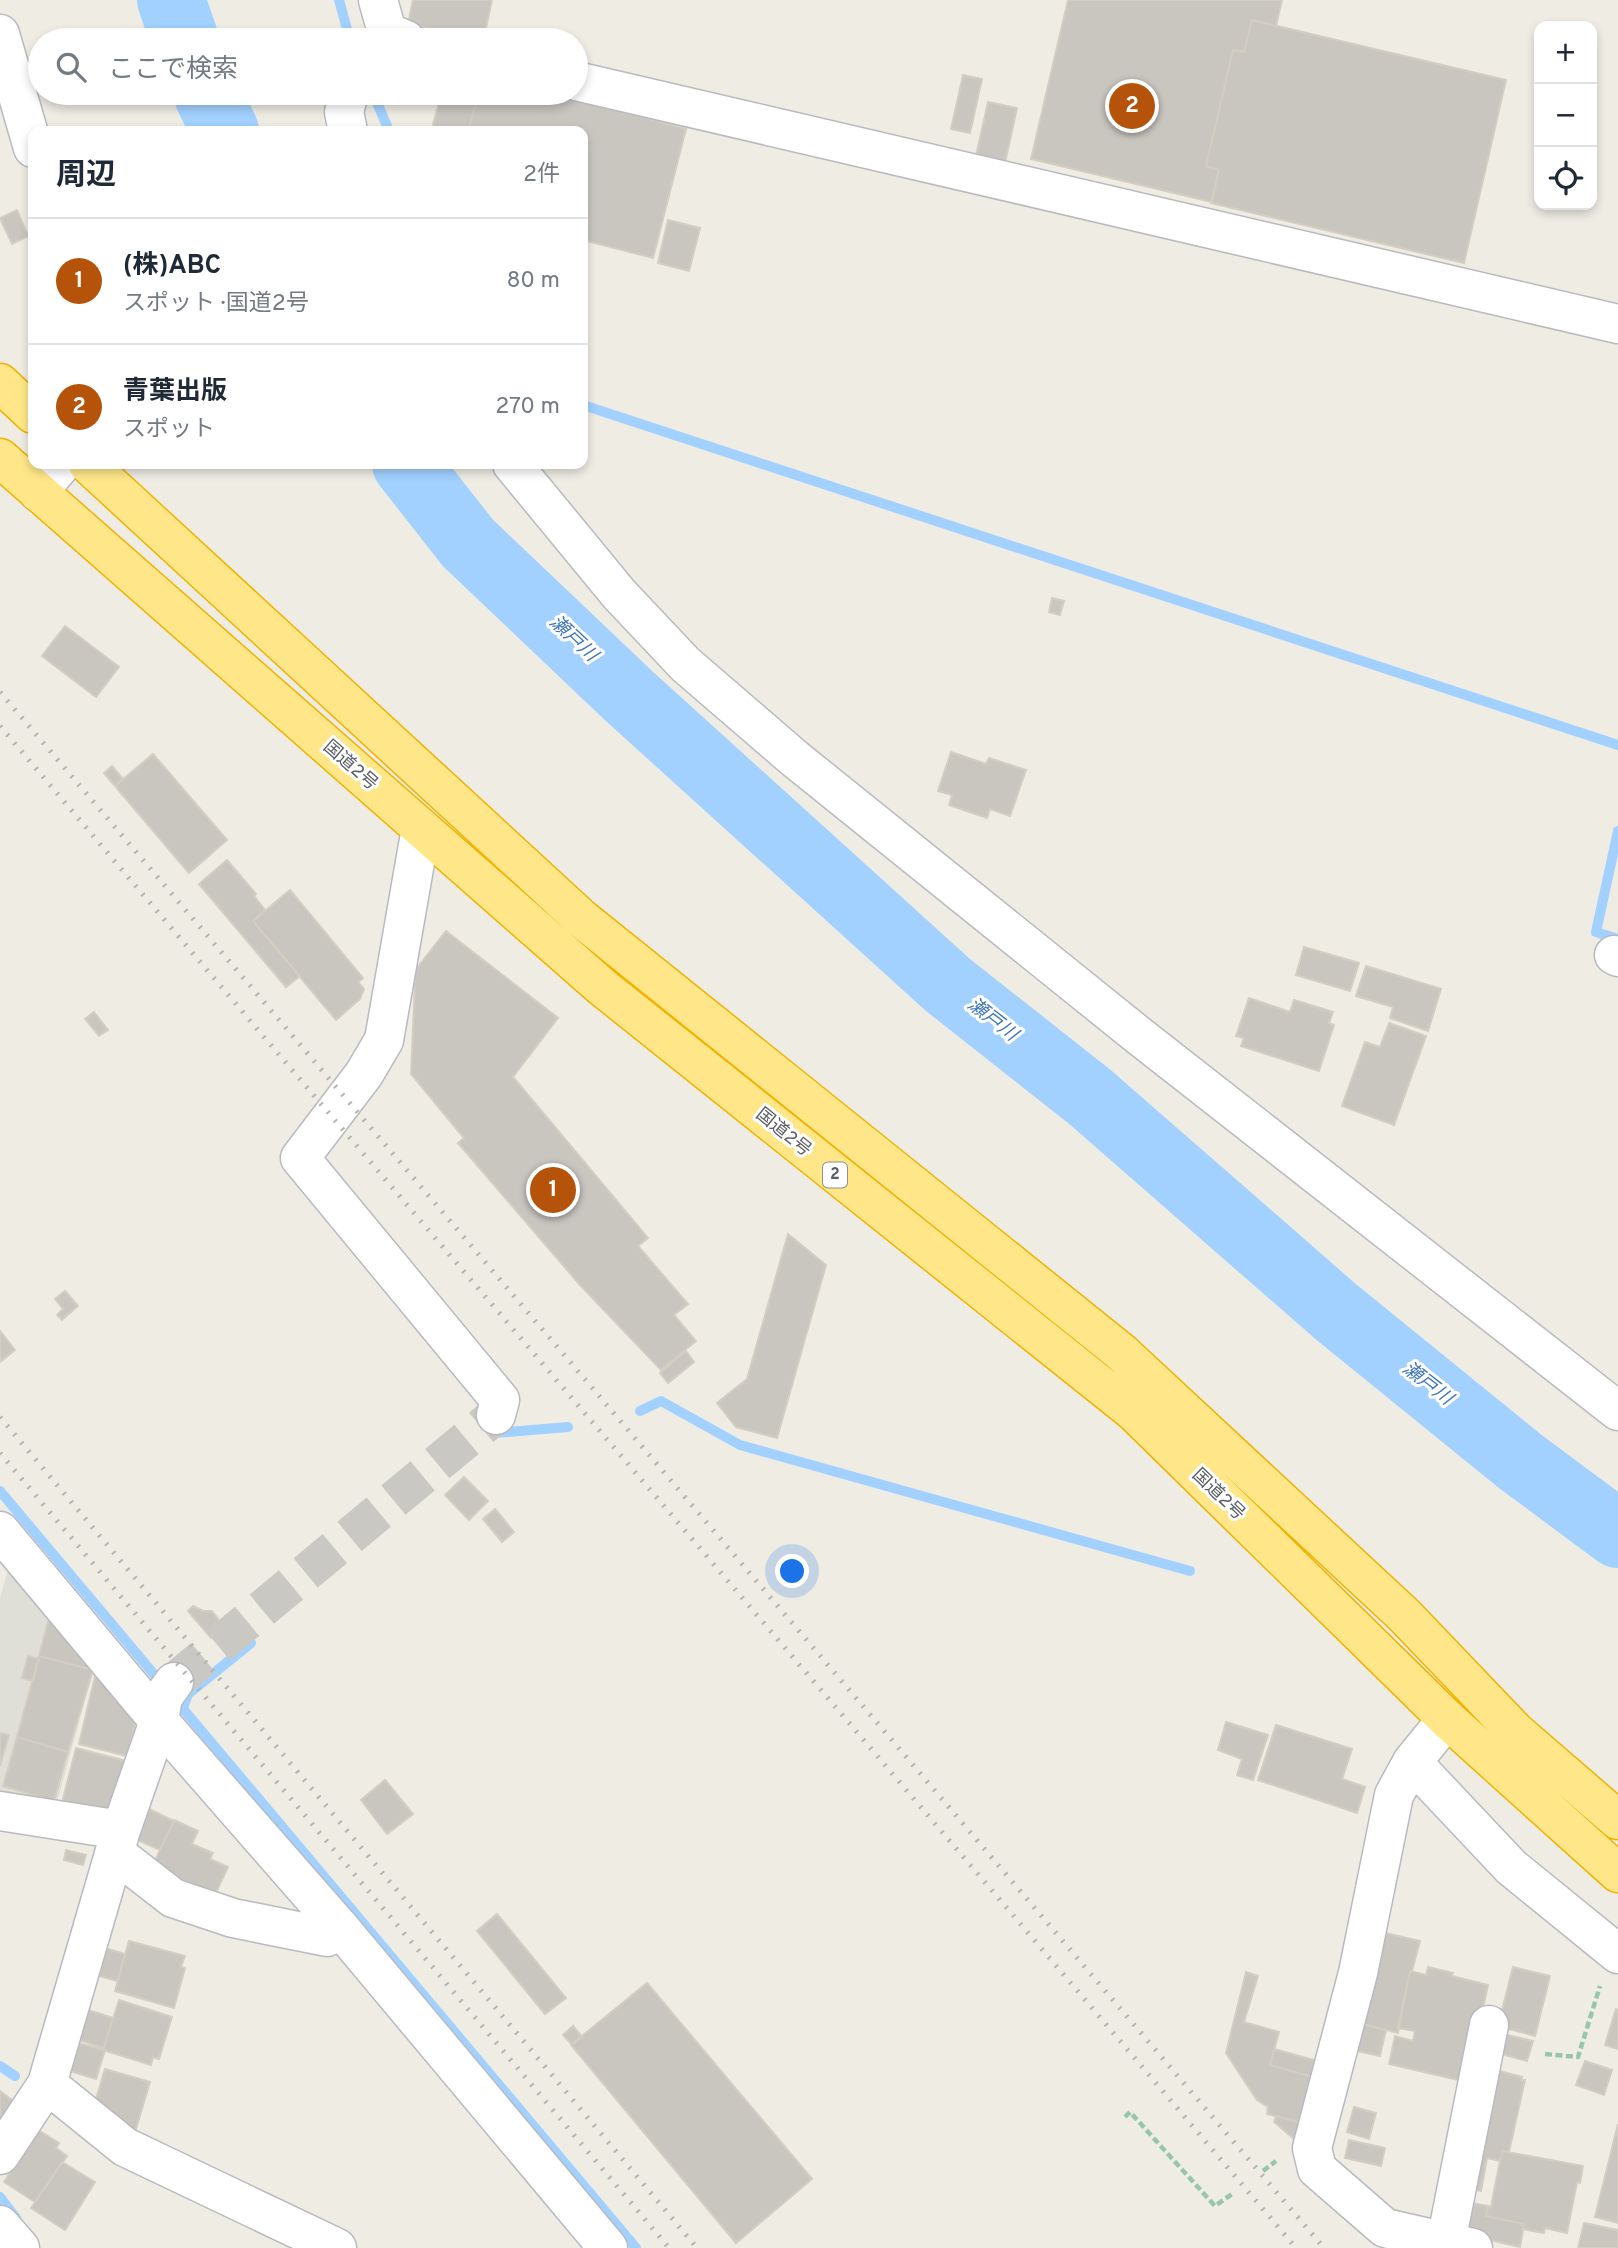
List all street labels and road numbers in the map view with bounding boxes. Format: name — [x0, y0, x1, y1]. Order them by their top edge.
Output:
street label: 国道2号 — [318, 736, 382, 796]
street label: 国道2号 — [750, 1104, 816, 1162]
road number: 2 — [823, 1162, 847, 1188]
street label: 国道2号 — [1187, 1464, 1249, 1526]

